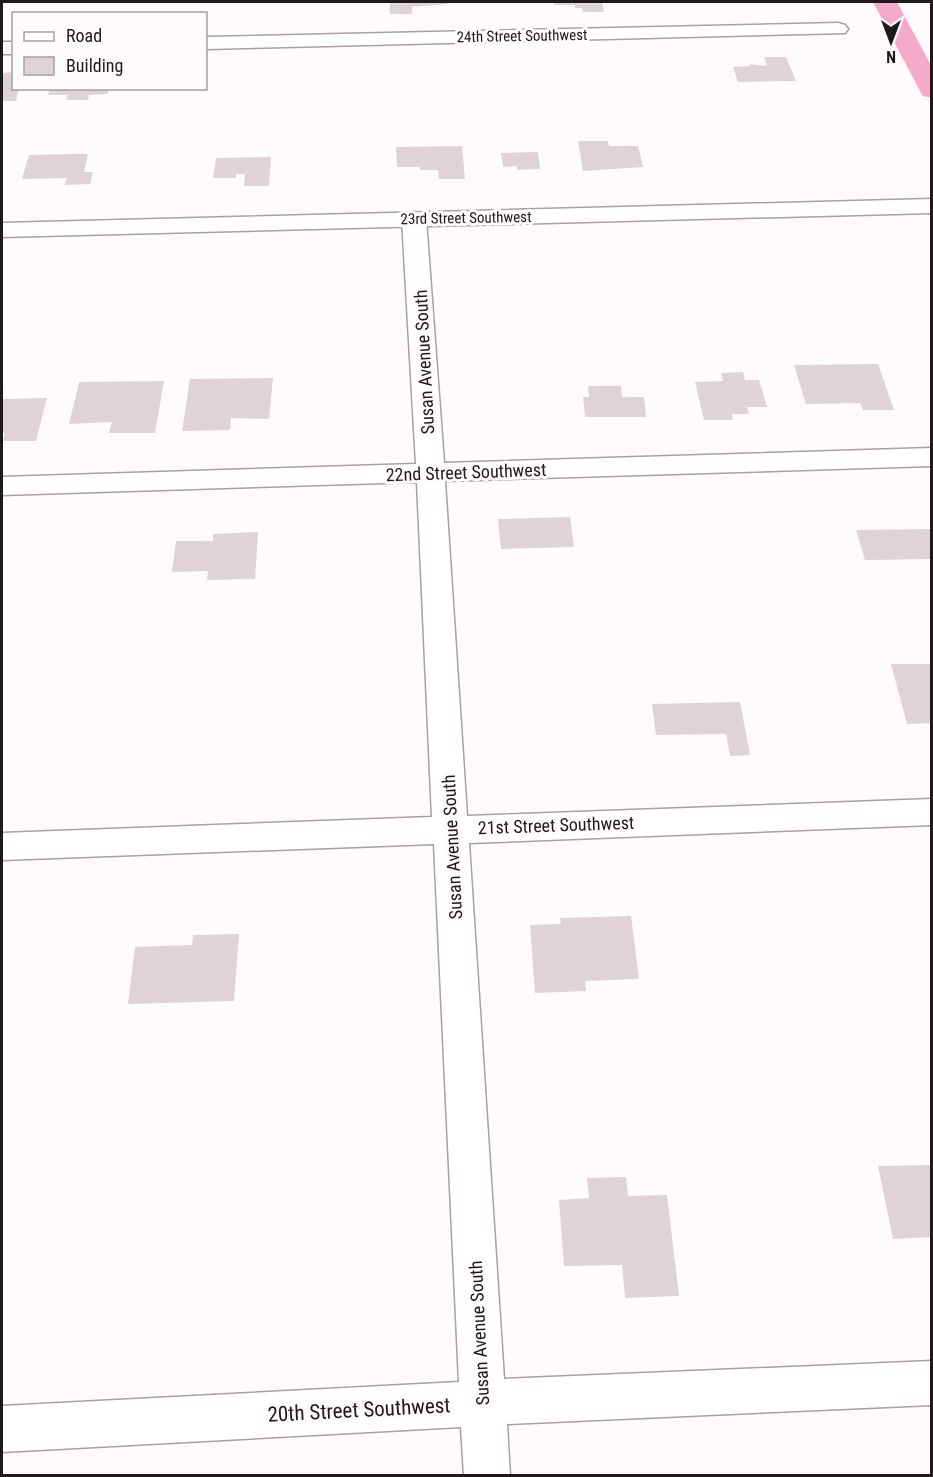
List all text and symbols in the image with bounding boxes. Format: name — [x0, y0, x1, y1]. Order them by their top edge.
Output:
legend — [12, 12, 207, 90]
north arrow — [861, 12, 921, 72]
text: Road — [66, 25, 102, 46]
street label: 24th Street Southwest — [456, 26, 588, 46]
text: N — [886, 47, 896, 66]
text: Building — [66, 55, 123, 76]
street label: 23rd Street Southwest — [400, 208, 532, 228]
street label: Susan Avenue South — [410, 289, 438, 435]
street label: 22nd Street Southwest — [385, 459, 547, 485]
street label: Susan Avenue South — [438, 774, 466, 920]
street label: 21st Street Southwest — [477, 812, 635, 838]
street label: Susan Avenue South — [465, 1260, 493, 1406]
street label: 20th Street Southwest — [267, 1393, 451, 1427]

